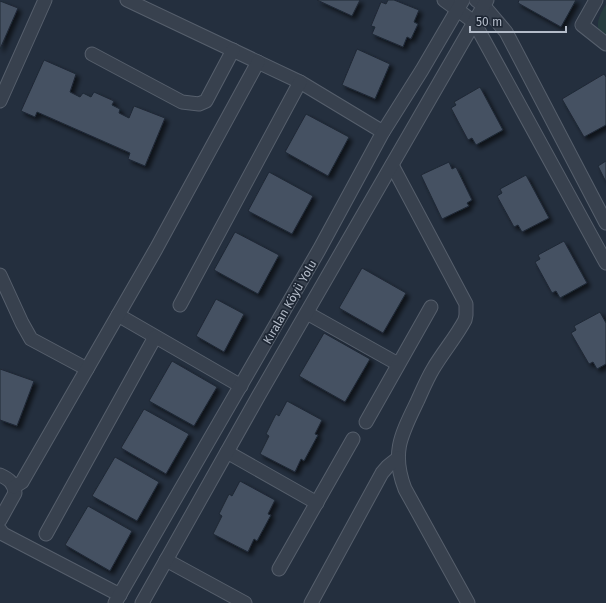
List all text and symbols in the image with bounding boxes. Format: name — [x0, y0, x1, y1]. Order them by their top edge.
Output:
scale bar — [470, 8, 566, 34]
text: 50 m — [476, 15, 502, 29]
street label: Kıralan Köyü Yolu — [260, 258, 320, 346]

